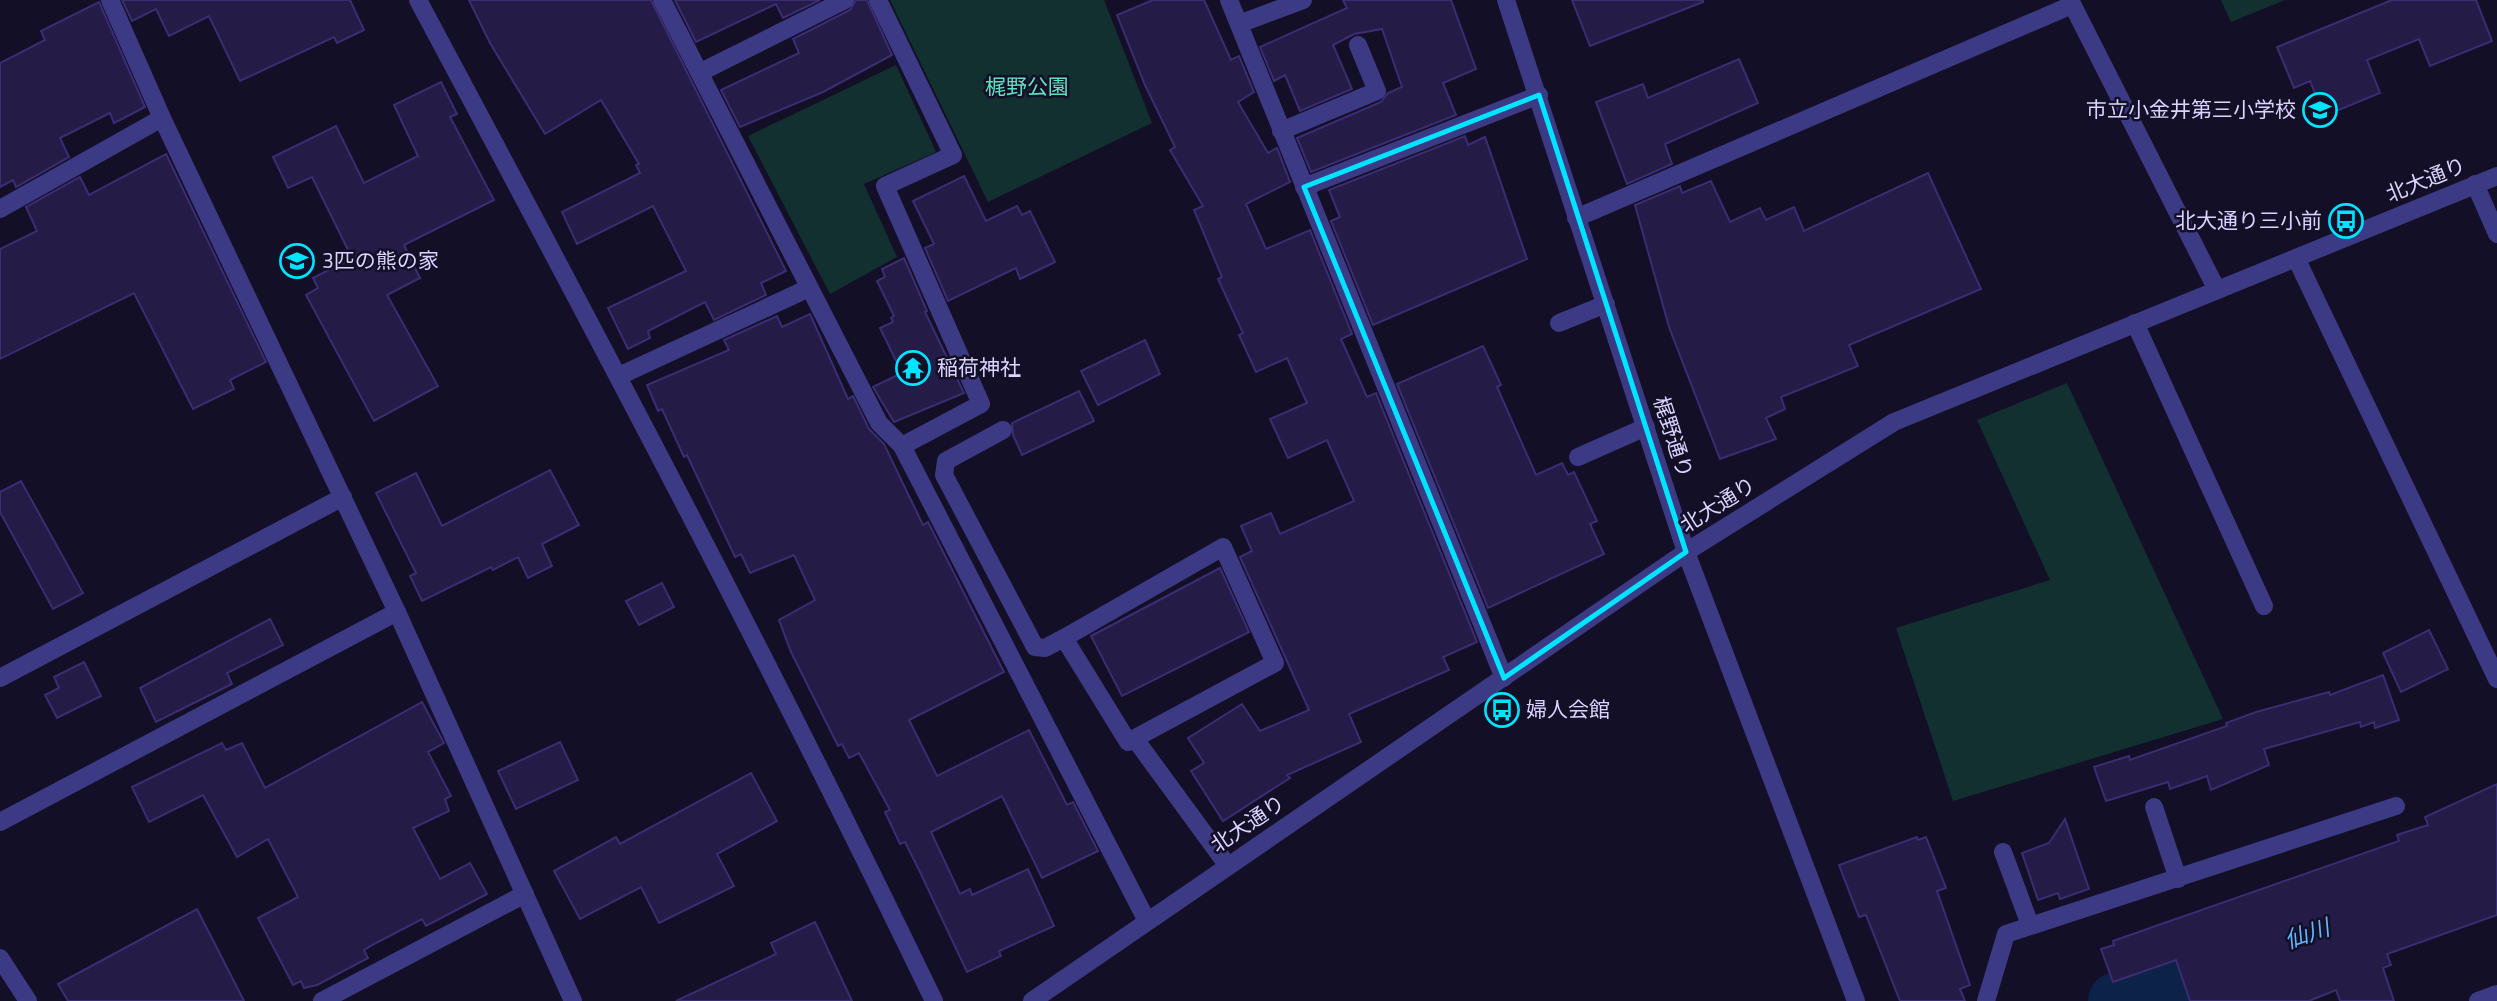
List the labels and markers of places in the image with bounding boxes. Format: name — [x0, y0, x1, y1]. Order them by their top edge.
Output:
school or university icon: 市立小金井第三小学校 — [2301, 91, 2339, 129]
place label: 市立小金井第三小学校 — [2086, 93, 2296, 125]
bus stop icon: 北大通り三小前 — [2327, 202, 2365, 240]
place label: 北大通り三小前 — [2175, 204, 2322, 236]
school or university icon: 3匹の熊の家 — [278, 242, 316, 280]
place label: 3匹の熊の家 — [322, 244, 439, 276]
temple icon: 稲荷神社 — [894, 349, 932, 387]
place label: 稲荷神社 — [937, 351, 1021, 383]
bus stop icon: 婦人会館 — [1483, 691, 1521, 729]
place label: 婦人会館 — [1526, 693, 1610, 725]

